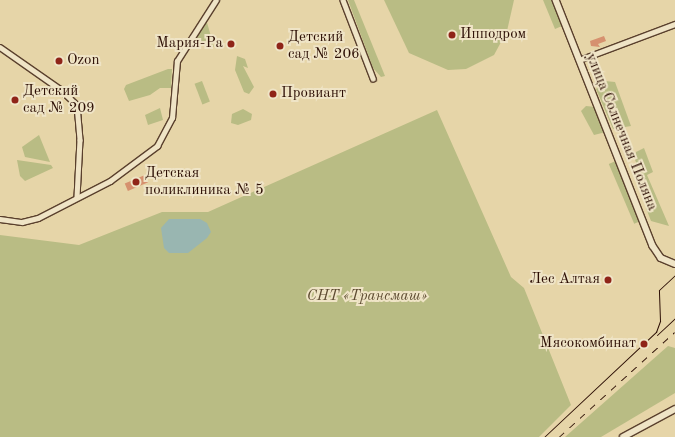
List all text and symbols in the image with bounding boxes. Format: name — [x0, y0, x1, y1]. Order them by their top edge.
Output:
place label: Ипподром — [460, 26, 526, 44]
place label: Детский сад № 206 — [288, 28, 360, 63]
marker: Ипподром — [447, 30, 457, 40]
place label: Мария-Ра — [156, 35, 223, 53]
marker: Мария-Ра — [226, 39, 236, 49]
marker: Детский сад № 206 — [275, 41, 285, 51]
street label: улица Солнечная Поляна — [581, 51, 661, 213]
place label: Ozon — [67, 52, 100, 70]
marker: Ozon — [54, 56, 64, 66]
place label: Детский сад № 209 — [23, 82, 95, 117]
place label: Провиант — [281, 85, 346, 103]
marker: Провиант — [268, 89, 278, 99]
marker: Детский сад № 209 — [10, 95, 20, 105]
place label: Детская поликлиника № 5 — [145, 164, 264, 199]
marker: Детская поликлиника № 5 — [130, 176, 142, 188]
place label: Лес Алтая — [529, 271, 600, 289]
marker: Лес Алтая — [603, 275, 613, 285]
park label: СНТ «Трансмаш» — [307, 288, 427, 306]
place label: Мясокомбинат — [540, 335, 636, 353]
marker: Мясокомбинат — [639, 339, 649, 349]

